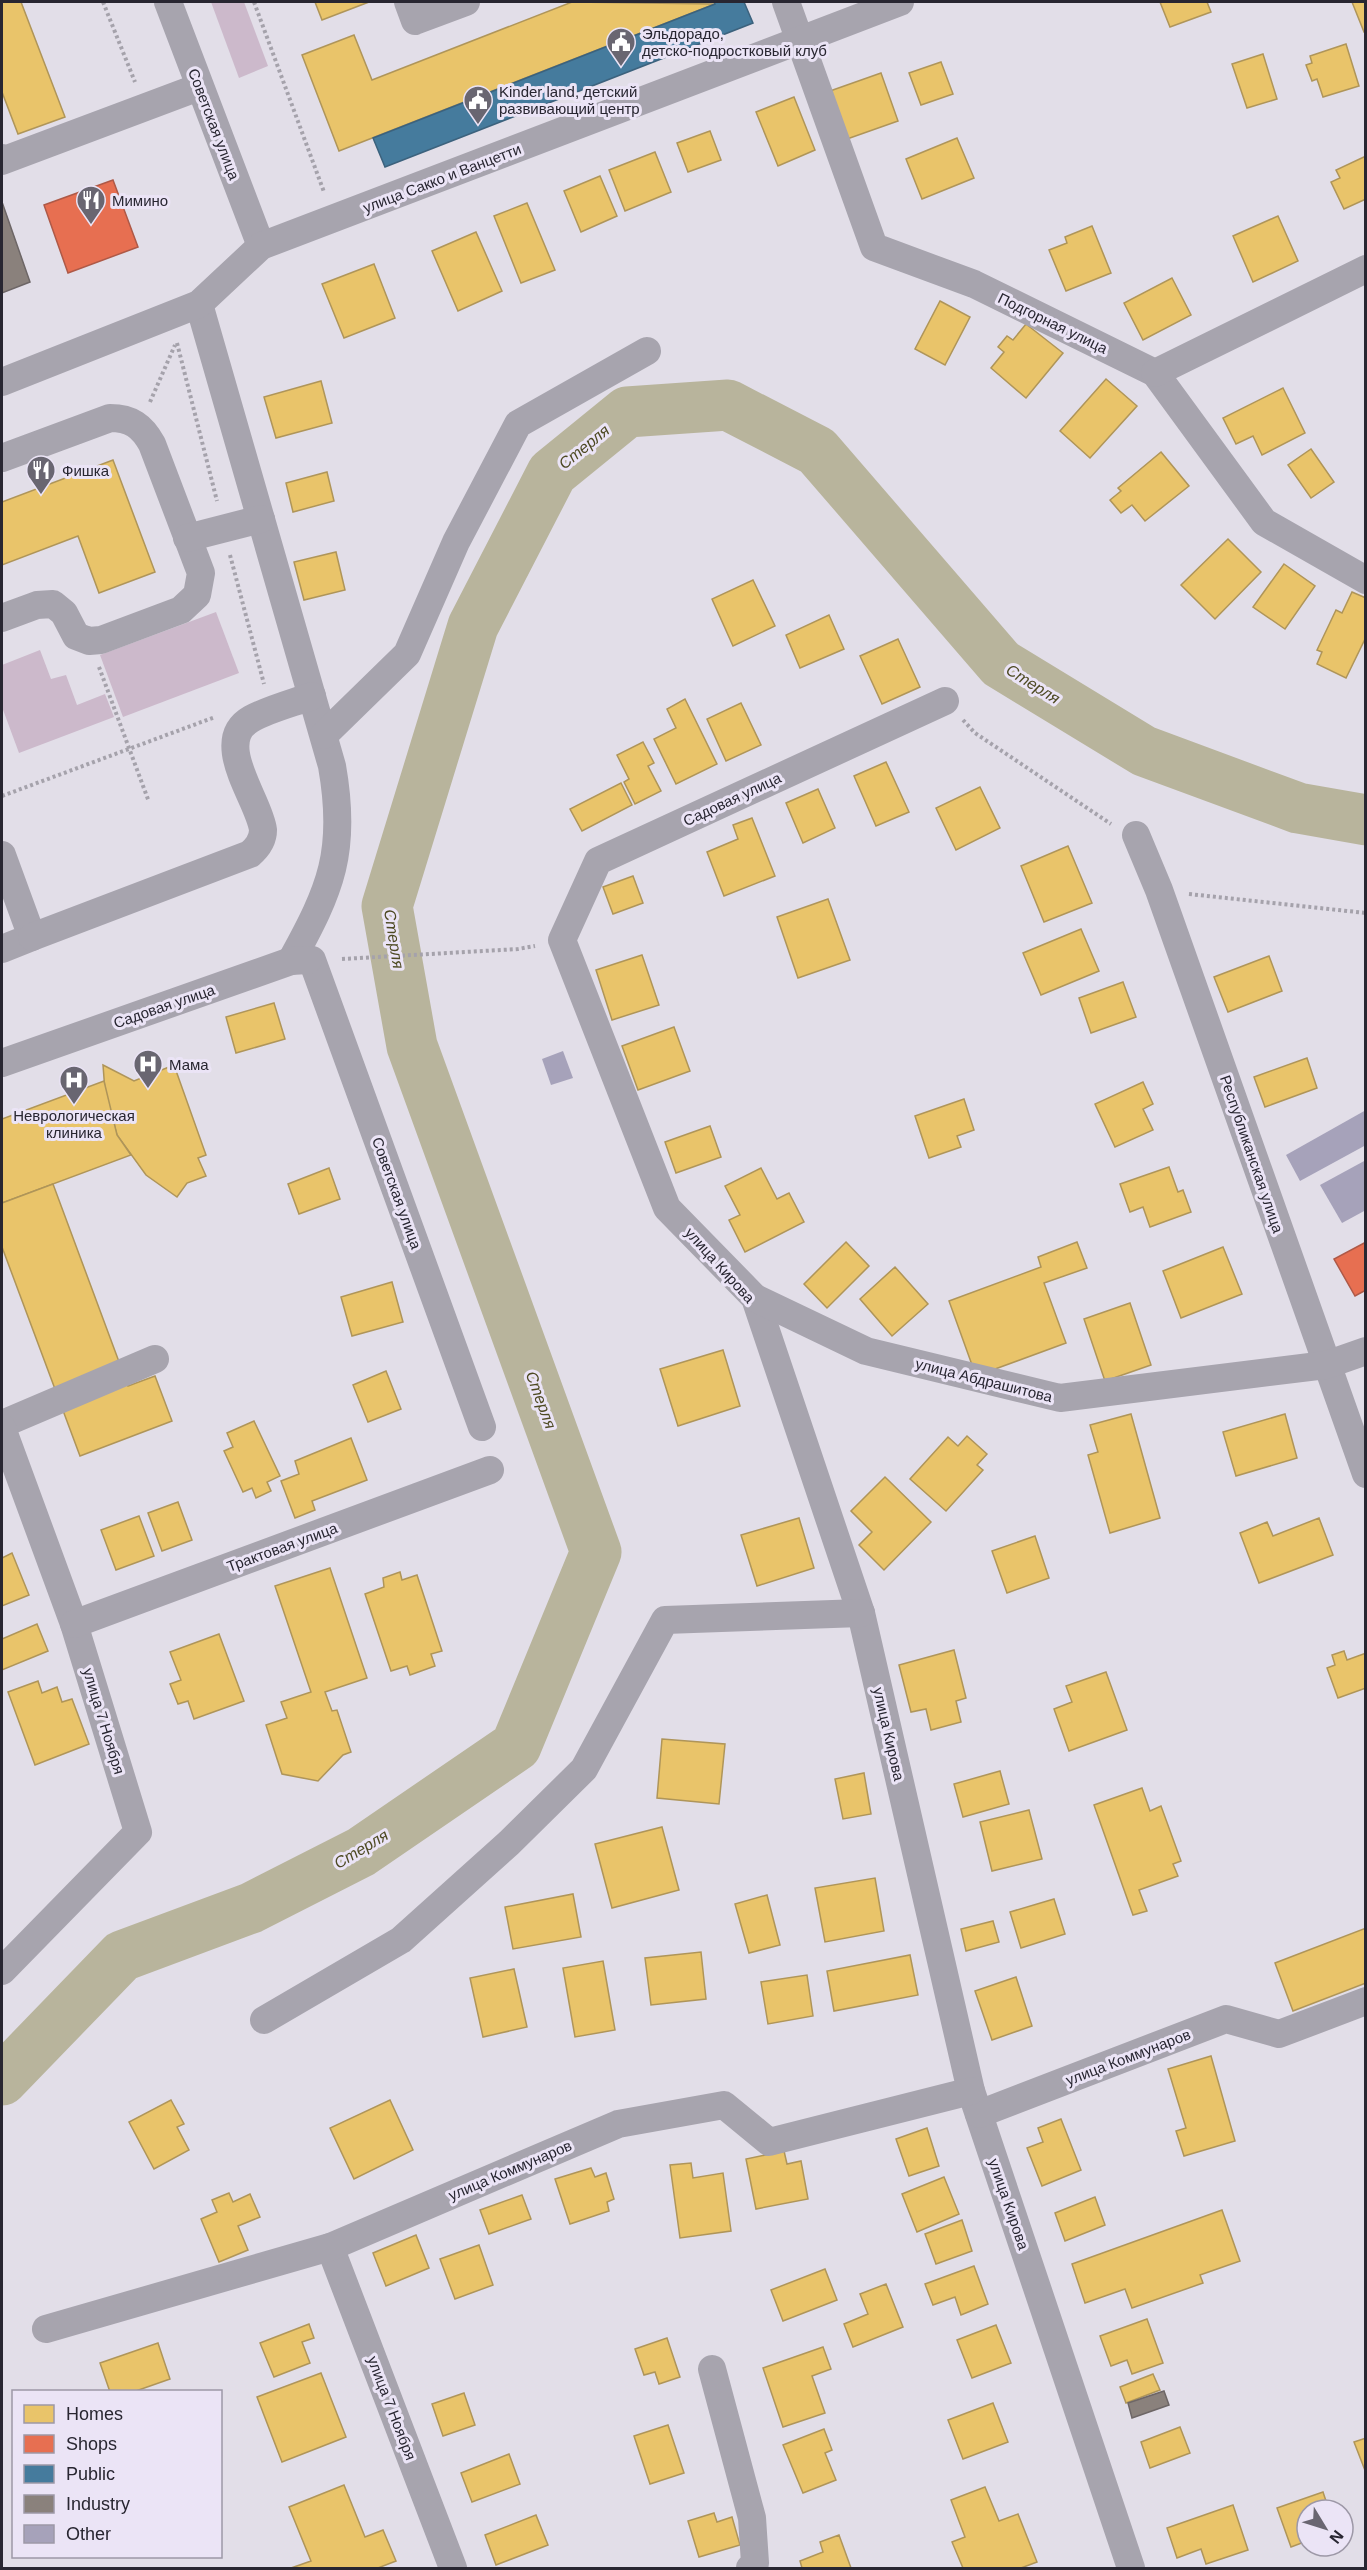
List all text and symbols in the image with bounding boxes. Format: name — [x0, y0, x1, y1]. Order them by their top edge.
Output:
place label: Эльдорадо, детско-подростковый клуб — [642, 25, 827, 59]
public building icon: Эльдорадо, детско-подростковый клуб — [605, 26, 637, 68]
street label: Советская улица — [185, 66, 243, 183]
place label: Kinder land, детский развивающий центр — [499, 83, 640, 117]
public building icon: Kinder land, детский развивающий центр — [462, 84, 494, 126]
street label: улица Сакко и Ванцетти — [360, 140, 524, 216]
restaurant icon: Мимино — [75, 184, 107, 226]
place label: Мимино — [112, 192, 168, 209]
street label: Подгорная улица — [996, 289, 1111, 357]
water label: Стерля — [555, 421, 613, 472]
restaurant icon: Фишка — [25, 454, 57, 496]
place label: Фишка — [62, 462, 110, 479]
water label: Стерля — [1003, 661, 1063, 707]
street label: Садовая улица — [680, 769, 784, 829]
water label: Стерля — [381, 908, 407, 970]
street label: Садовая улица — [111, 980, 218, 1031]
hospital icon: Мама — [132, 1048, 164, 1090]
place label: Мама — [169, 1056, 209, 1073]
hospital icon: Неврологическая клиника — [58, 1064, 90, 1106]
street label: Республиканская улица — [1217, 1073, 1287, 1236]
place label: Неврологическая клиника — [13, 1107, 135, 1141]
street label: Советская улица — [369, 1135, 425, 1252]
street label: улица Кирова — [682, 1224, 759, 1307]
street label: улица Абдрашитова — [914, 1355, 1055, 1405]
water label: Стерля — [523, 1369, 559, 1431]
street label: Трактовая улица — [224, 1519, 340, 1575]
street label: улица 7 Ноября — [80, 1666, 128, 1776]
street label: улица Кирова — [870, 1686, 908, 1783]
water label: Стерля — [331, 1826, 391, 1872]
street label: улица Коммунаров — [1063, 2025, 1193, 2089]
street label: улица Коммунаров — [446, 2136, 574, 2204]
street label: улица Кирова — [985, 2156, 1033, 2252]
street label: улица 7 Ноября — [364, 2354, 420, 2462]
legend — [12, 2390, 222, 2558]
text: Homes — [66, 2404, 123, 2424]
text: Shops — [66, 2434, 117, 2454]
text: Public — [66, 2464, 115, 2484]
text: Industry — [66, 2494, 130, 2514]
north arrow — [1295, 2498, 1355, 2558]
text: Other — [66, 2524, 111, 2544]
text: N — [1326, 2527, 1347, 2547]

